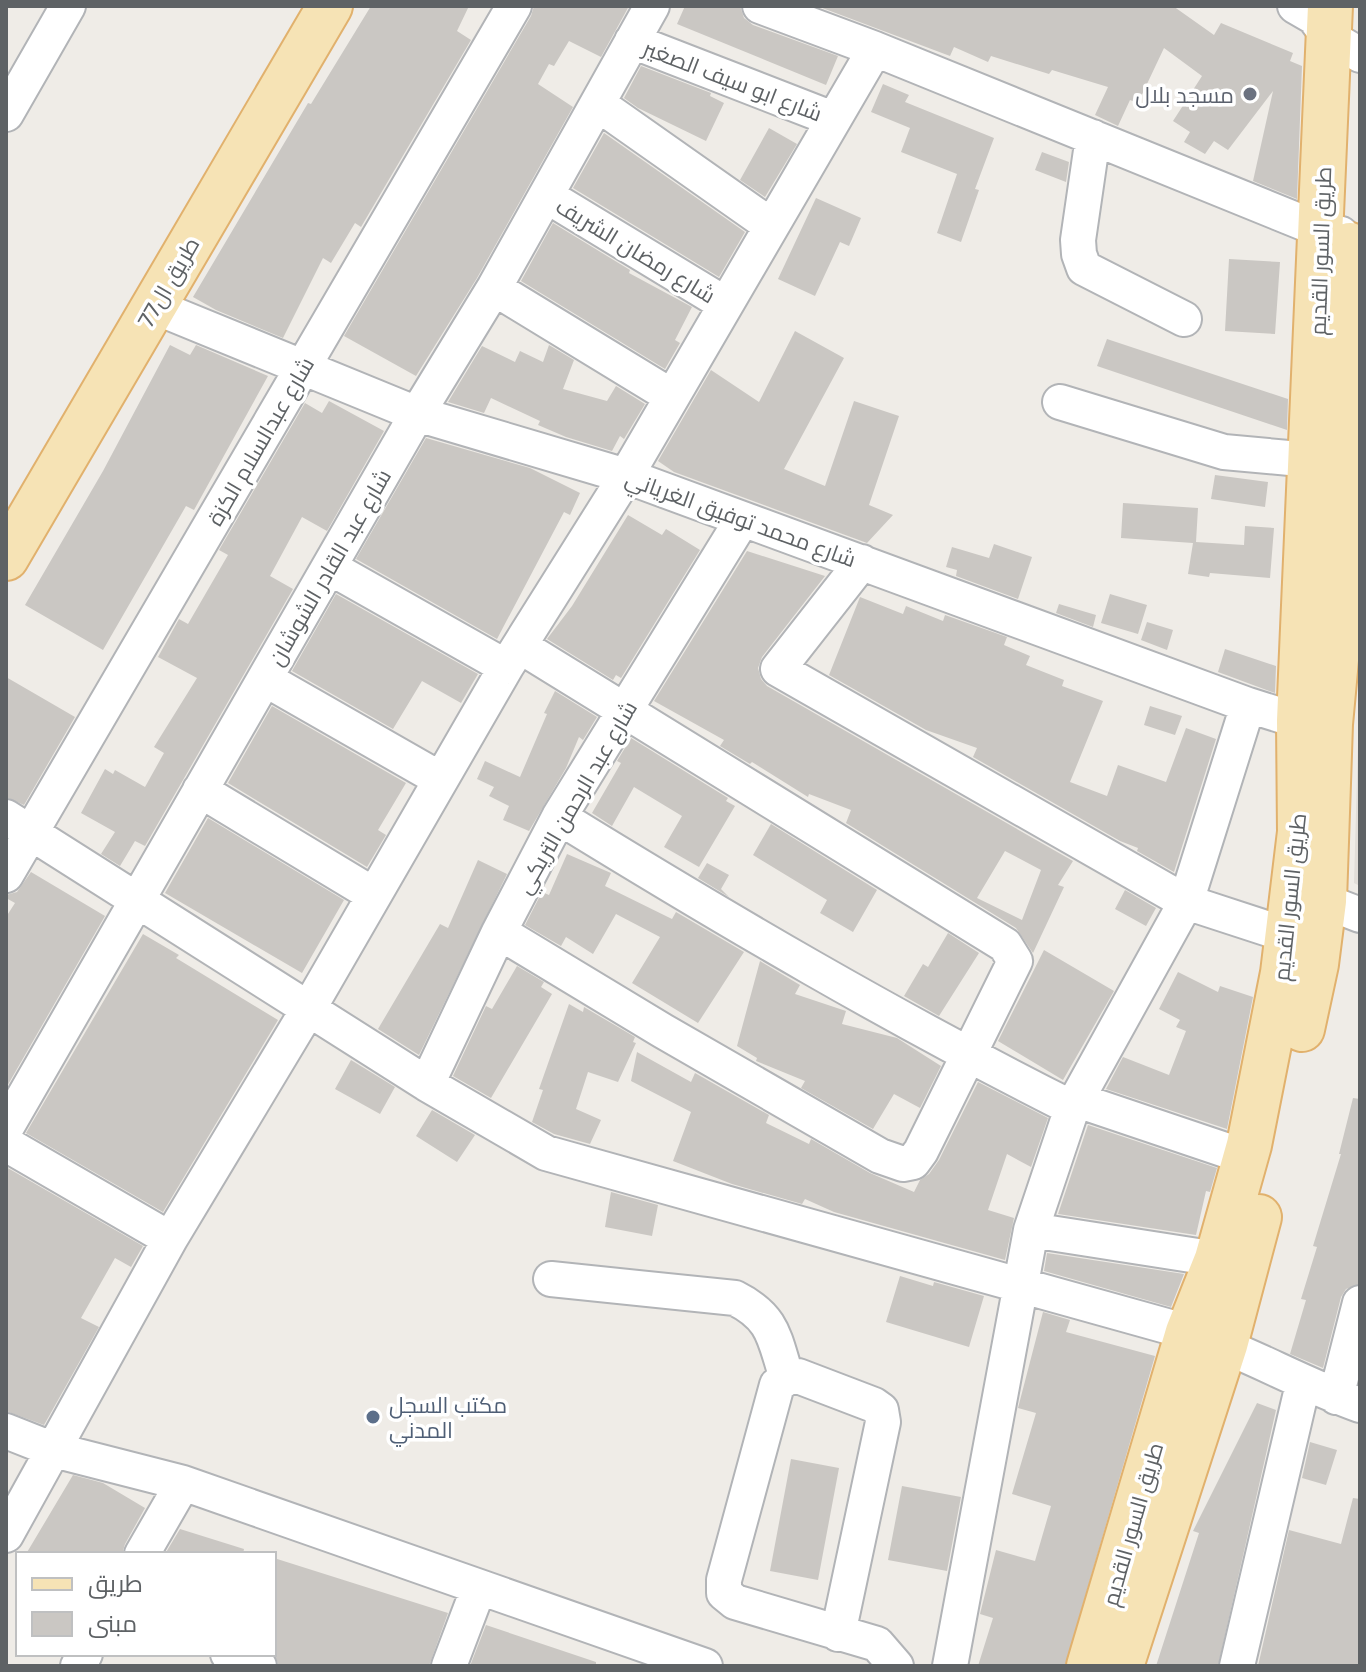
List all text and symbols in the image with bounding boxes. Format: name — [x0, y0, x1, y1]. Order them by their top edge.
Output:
street label: شارع ابو سيف الصغير — [637, 33, 826, 128]
place label: مسجد بلال — [1135, 81, 1234, 108]
marker: مسجد بلال — [1241, 85, 1259, 103]
street label: طريق السور القديم — [1304, 166, 1339, 336]
street label: شارع رمضان الشريف — [550, 192, 721, 310]
street label: طريق ال77 — [131, 232, 205, 332]
street label: شارع عبدالسلام الكزة — [201, 352, 322, 532]
street label: شارع عبد القادر الشوشان — [262, 464, 398, 671]
street label: شارع محمد توفيق الغرياني — [621, 464, 860, 576]
street label: شارع عبد الرحمن التريكي — [510, 696, 646, 900]
street label: طريق السور القديم — [1267, 812, 1314, 983]
place label: مكتب السجل المدني — [389, 1391, 507, 1447]
marker: مكتب السجل المدني — [364, 1408, 382, 1426]
street label: طريق السور القديم — [1096, 1439, 1171, 1610]
legend — [16, 1552, 276, 1656]
text: طريق — [88, 1568, 143, 1599]
text: مبنى — [88, 1608, 137, 1638]

